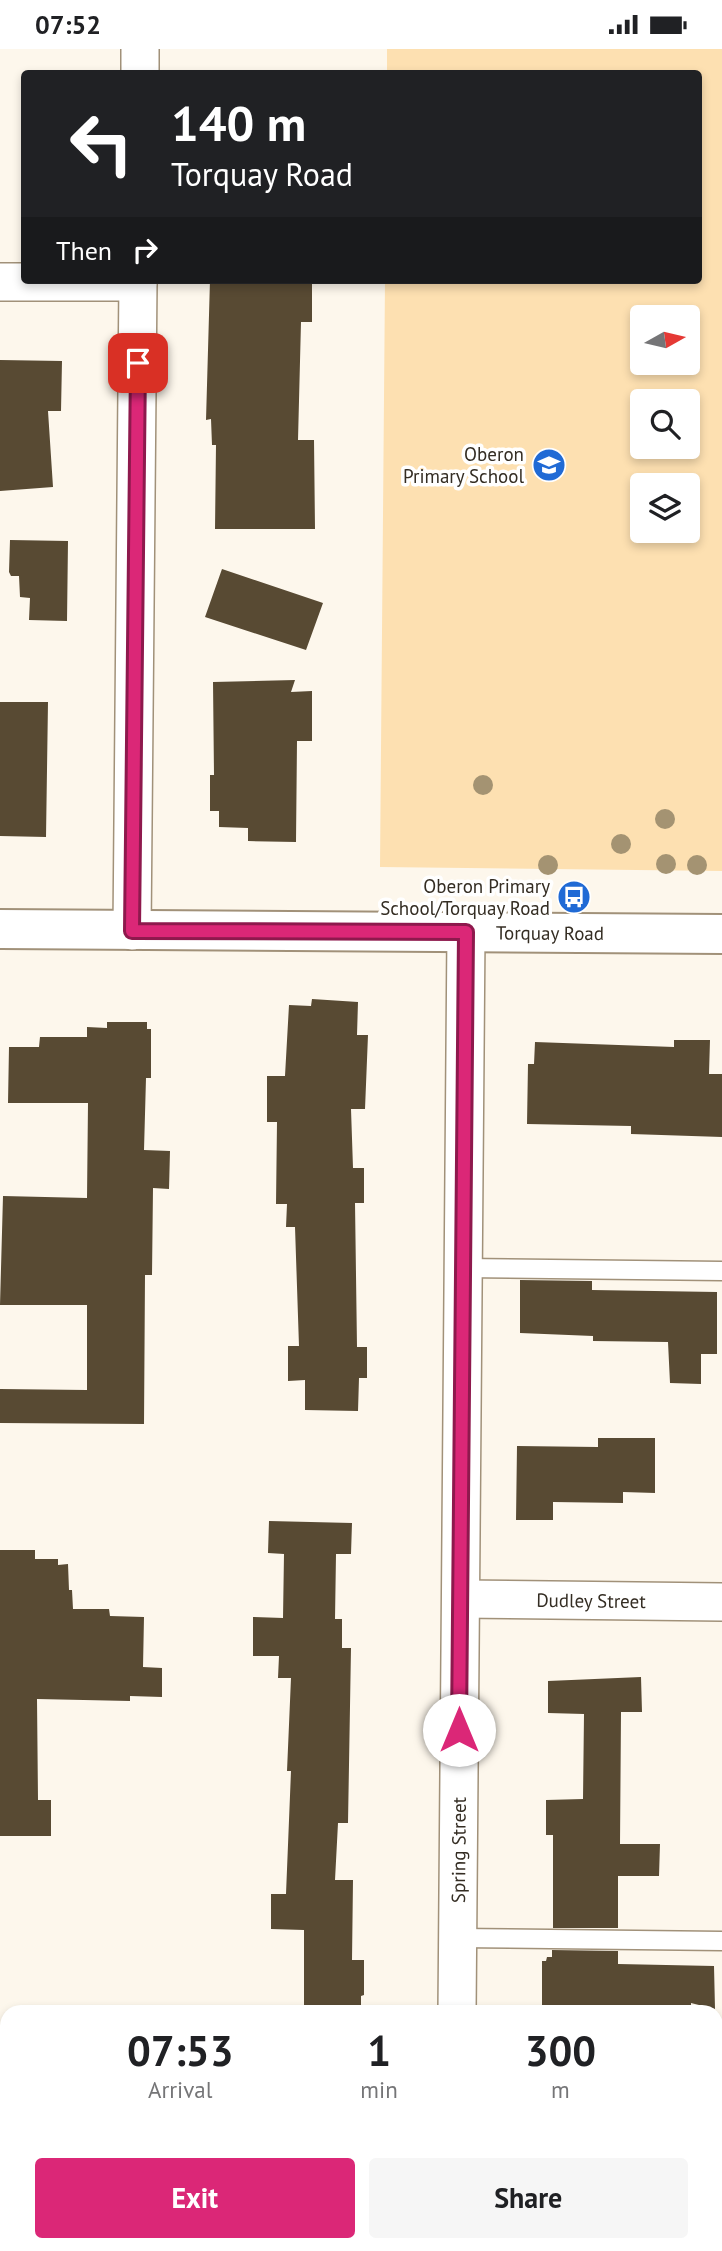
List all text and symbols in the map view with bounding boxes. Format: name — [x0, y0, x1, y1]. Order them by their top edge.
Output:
text: 07:52 — [35, 8, 101, 41]
text: 140 m — [171, 91, 306, 155]
icon: left — [56, 98, 147, 189]
text: Torquay Road — [171, 153, 353, 195]
icon: right — [126, 231, 164, 269]
text: Then — [56, 234, 112, 267]
north arrow — [630, 305, 700, 375]
map controls — [630, 305, 700, 543]
pin — [108, 333, 168, 393]
icon: arrive — [119, 344, 157, 382]
button: search — [630, 389, 700, 459]
place label: Oberon Primary School — [403, 442, 524, 488]
school or university icon: Oberon Primary School — [530, 446, 568, 484]
button: layers — [630, 473, 700, 543]
place label: Oberon Primary School/Torquay Road — [380, 874, 550, 920]
bus stop icon: Oberon Primary School/Torquay Road — [555, 878, 593, 916]
street label: Torquay Road — [496, 920, 604, 945]
street label: Dudley Street — [536, 1588, 646, 1613]
position arrow — [422, 1693, 496, 1767]
street label: Spring Street — [446, 1796, 471, 1903]
text: 07:53 — [127, 2023, 233, 2078]
text: 1 — [367, 2023, 391, 2078]
text: 300 — [525, 2023, 596, 2078]
text: Arrival — [148, 2075, 212, 2104]
text: min — [360, 2075, 398, 2104]
text: m — [551, 2075, 570, 2104]
button: Exit — [35, 2158, 355, 2238]
button: Share — [369, 2158, 688, 2238]

